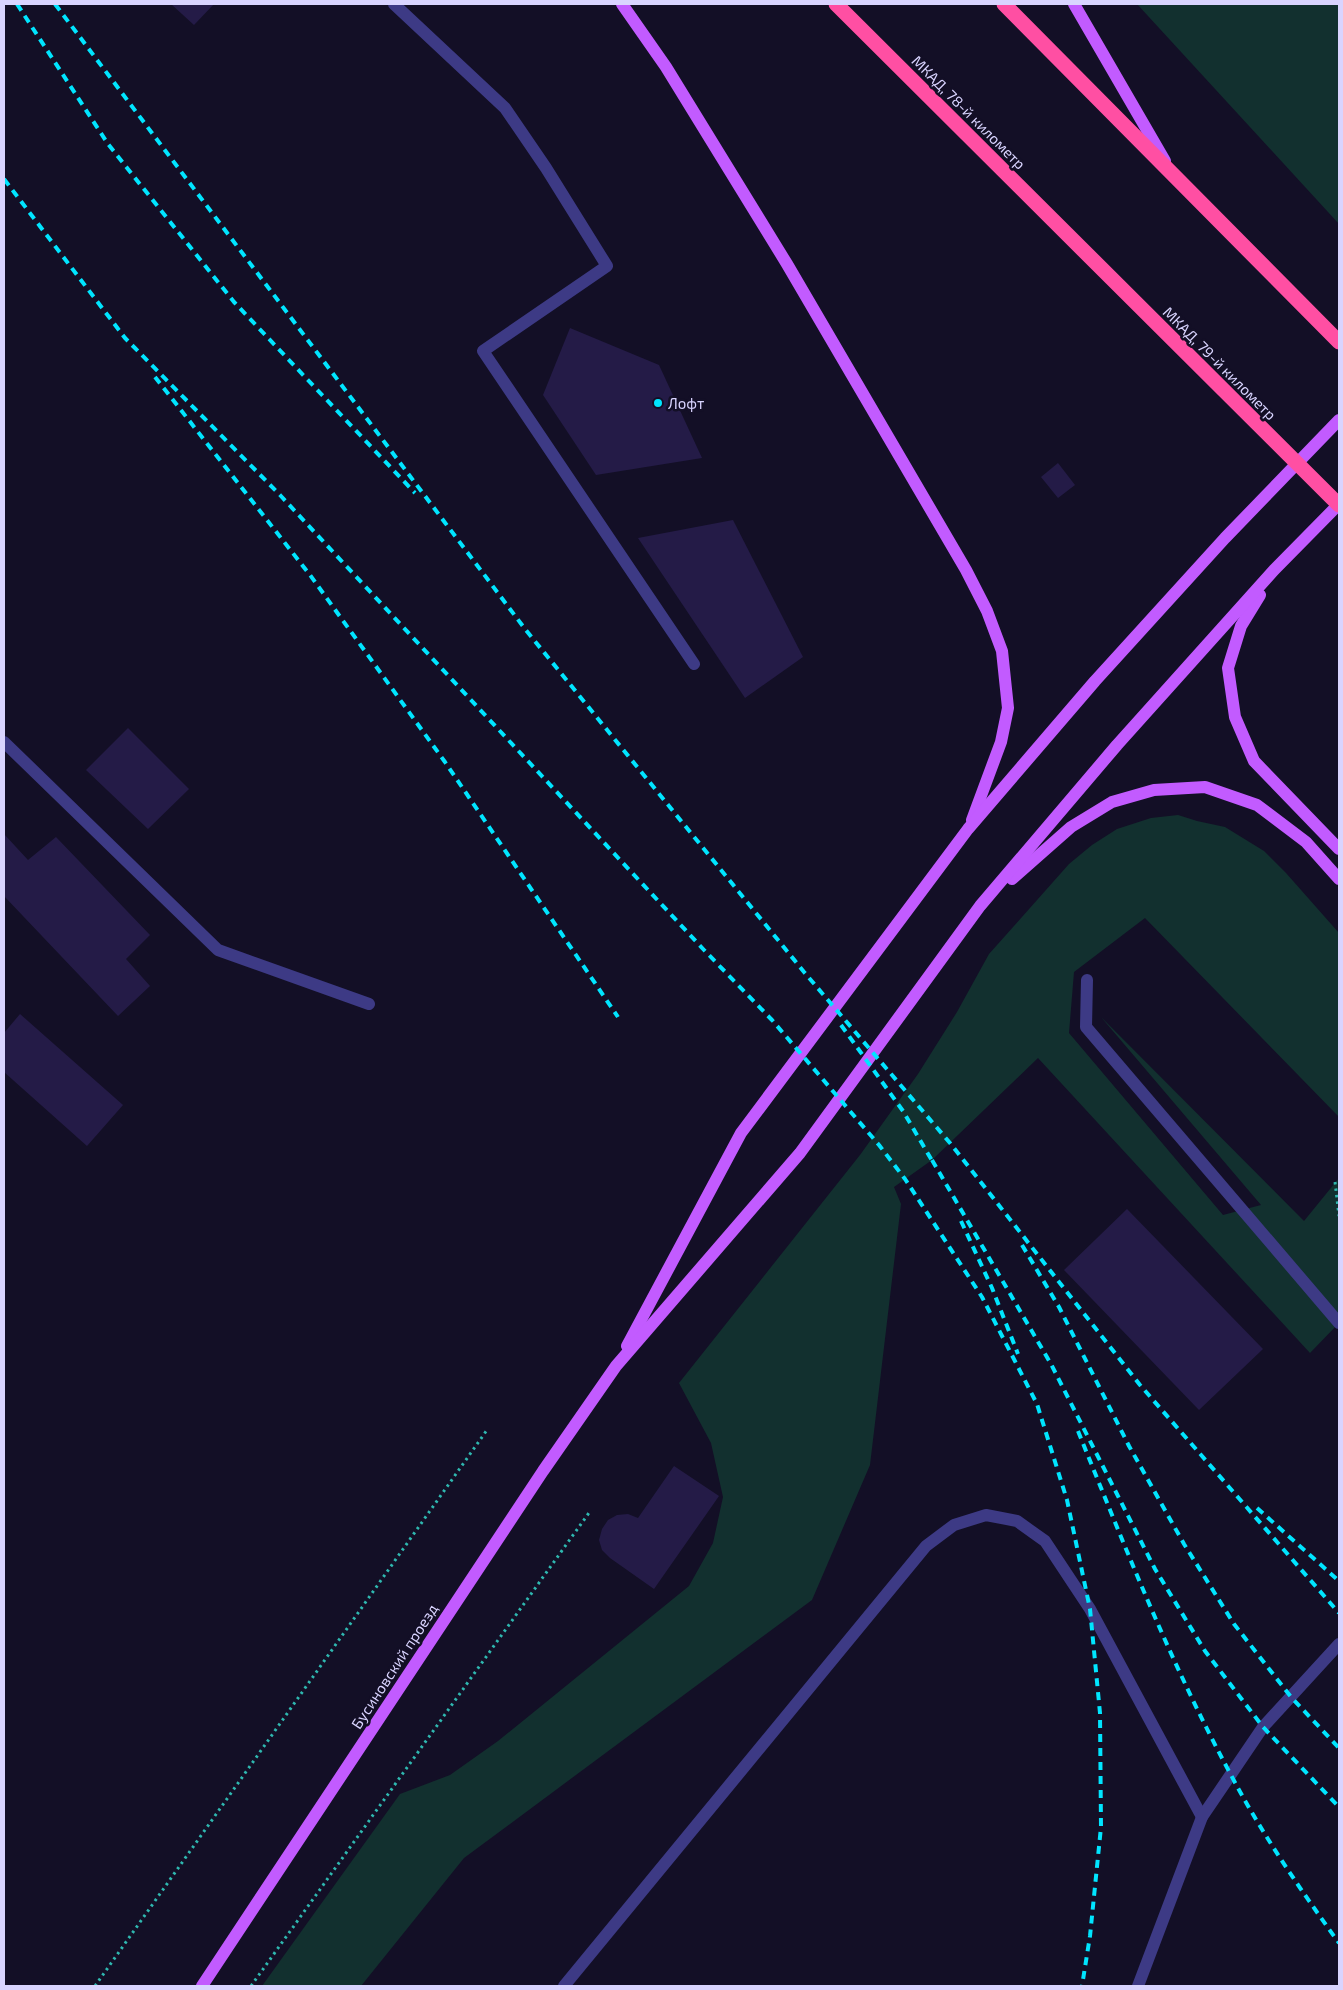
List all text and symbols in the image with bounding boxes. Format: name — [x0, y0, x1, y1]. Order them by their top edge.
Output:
street label: МКАД, 78-й километр — [908, 51, 1030, 173]
street label: МКАД, 79-й километр — [1160, 303, 1280, 423]
place label: Лофт — [668, 394, 704, 412]
marker: Лофт — [652, 397, 664, 409]
street label: Бусиновский проезд — [347, 1600, 442, 1732]

